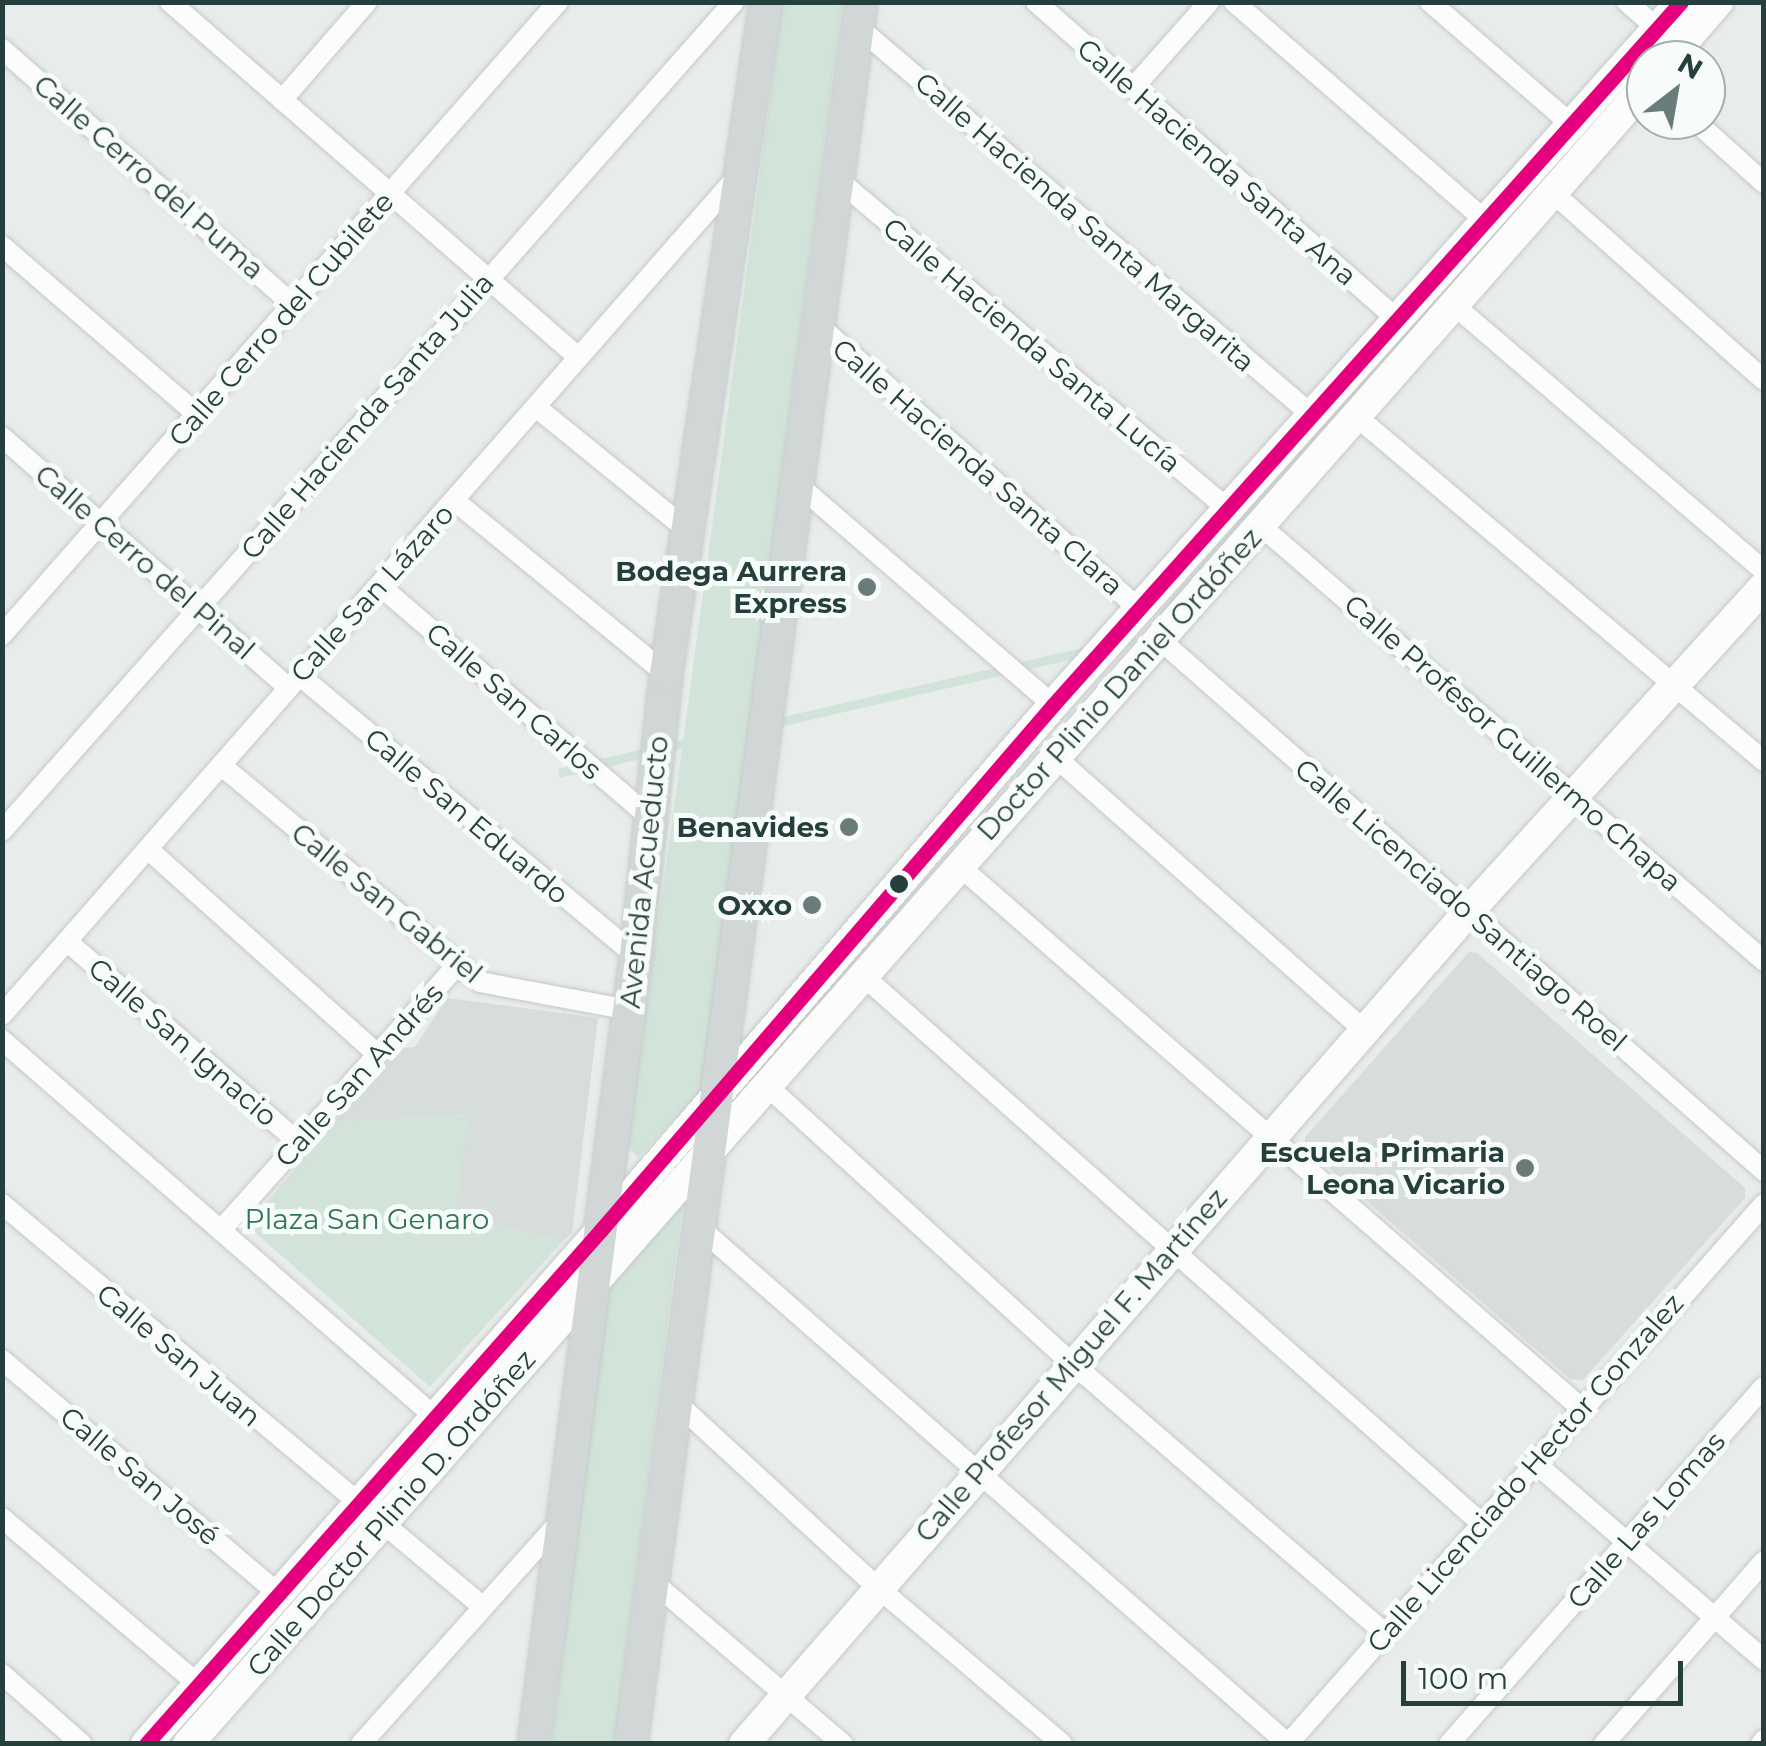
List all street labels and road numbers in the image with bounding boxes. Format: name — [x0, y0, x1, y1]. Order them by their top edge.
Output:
street label: Calle Hacienda Santa Ana — [1070, 31, 1364, 293]
street label: Calle Hacienda Santa Margarita — [908, 65, 1262, 379]
street label: Calle Cerro del Puma — [27, 68, 271, 286]
street label: Calle Cerro del Cubilete — [161, 185, 401, 453]
street label: Calle Hacienda Santa Lucía — [876, 210, 1188, 480]
street label: Calle Hacienda Santa Julia — [234, 266, 500, 566]
street label: Calle Hacienda Santa Clara — [826, 332, 1130, 602]
street label: Calle Cerro del Pinal — [28, 458, 262, 666]
street label: Calle San Lázaro — [283, 497, 461, 689]
street label: Doctor Plinio Daniel Ordóñez — [970, 521, 1268, 847]
street label: Calle Profesor Guillermo Chapa — [1338, 587, 1688, 899]
street label: Calle San Carlos — [419, 616, 609, 786]
street label: Calle San Eduardo — [358, 721, 576, 911]
street label: Avenida Acueducto — [613, 734, 675, 1010]
street label: Calle Licenciado Santiago Roel — [1288, 752, 1634, 1058]
street label: Calle San Gabriel — [285, 816, 489, 990]
street label: Calle San Ignacio — [82, 951, 284, 1133]
street label: Calle San Andrés — [268, 976, 450, 1174]
street label: Calle Profesor Miguel F. Martínez — [908, 1181, 1234, 1549]
street label: Calle San Juan — [90, 1277, 268, 1433]
street label: Calle Licenciado Hector Gonzalez — [1360, 1287, 1690, 1659]
street label: Calle Doctor Plinio D. Ordóñez — [240, 1343, 542, 1683]
street label: Calle San José — [54, 1400, 226, 1552]
street label: Calle Las Lomas — [1560, 1425, 1732, 1615]

